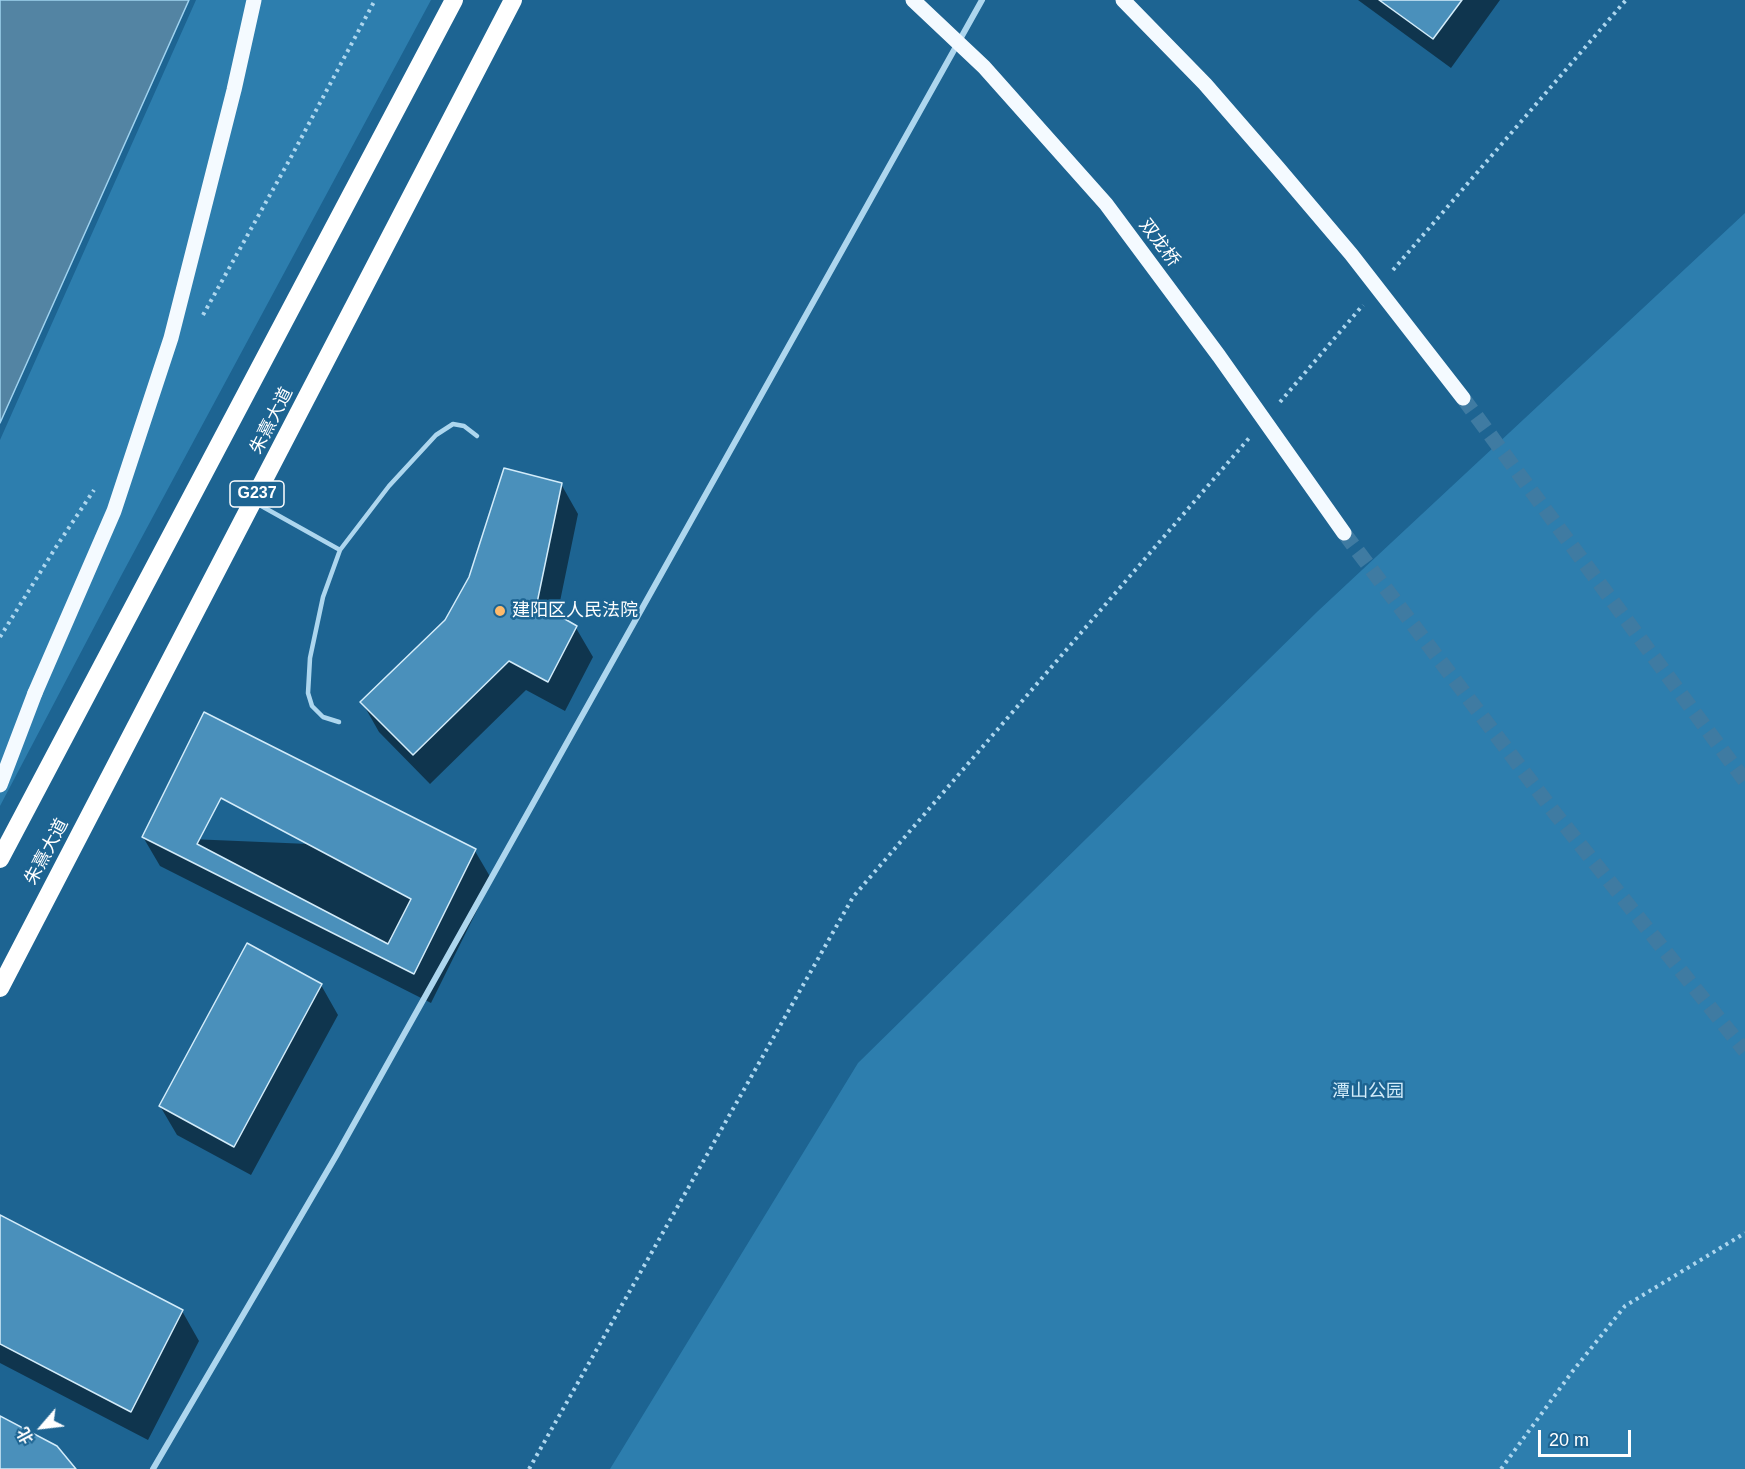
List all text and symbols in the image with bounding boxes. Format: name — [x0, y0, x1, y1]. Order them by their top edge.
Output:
street label: 双龙桥 — [1134, 215, 1184, 271]
street label: 朱熹大道 — [246, 384, 298, 458]
road number: G237 — [230, 481, 284, 507]
place label: 建阳区人民法院 — [512, 600, 638, 622]
marker: 建阳区人民法院 — [493, 604, 507, 618]
street label: 朱熹大道 — [21, 815, 73, 889]
park label: 潭山公园 — [1332, 1081, 1404, 1103]
north arrow — [12, 1397, 72, 1457]
scale bar — [1541, 1418, 1634, 1456]
text: 北 — [14, 1425, 37, 1447]
text: 20 m — [1549, 1430, 1589, 1450]

